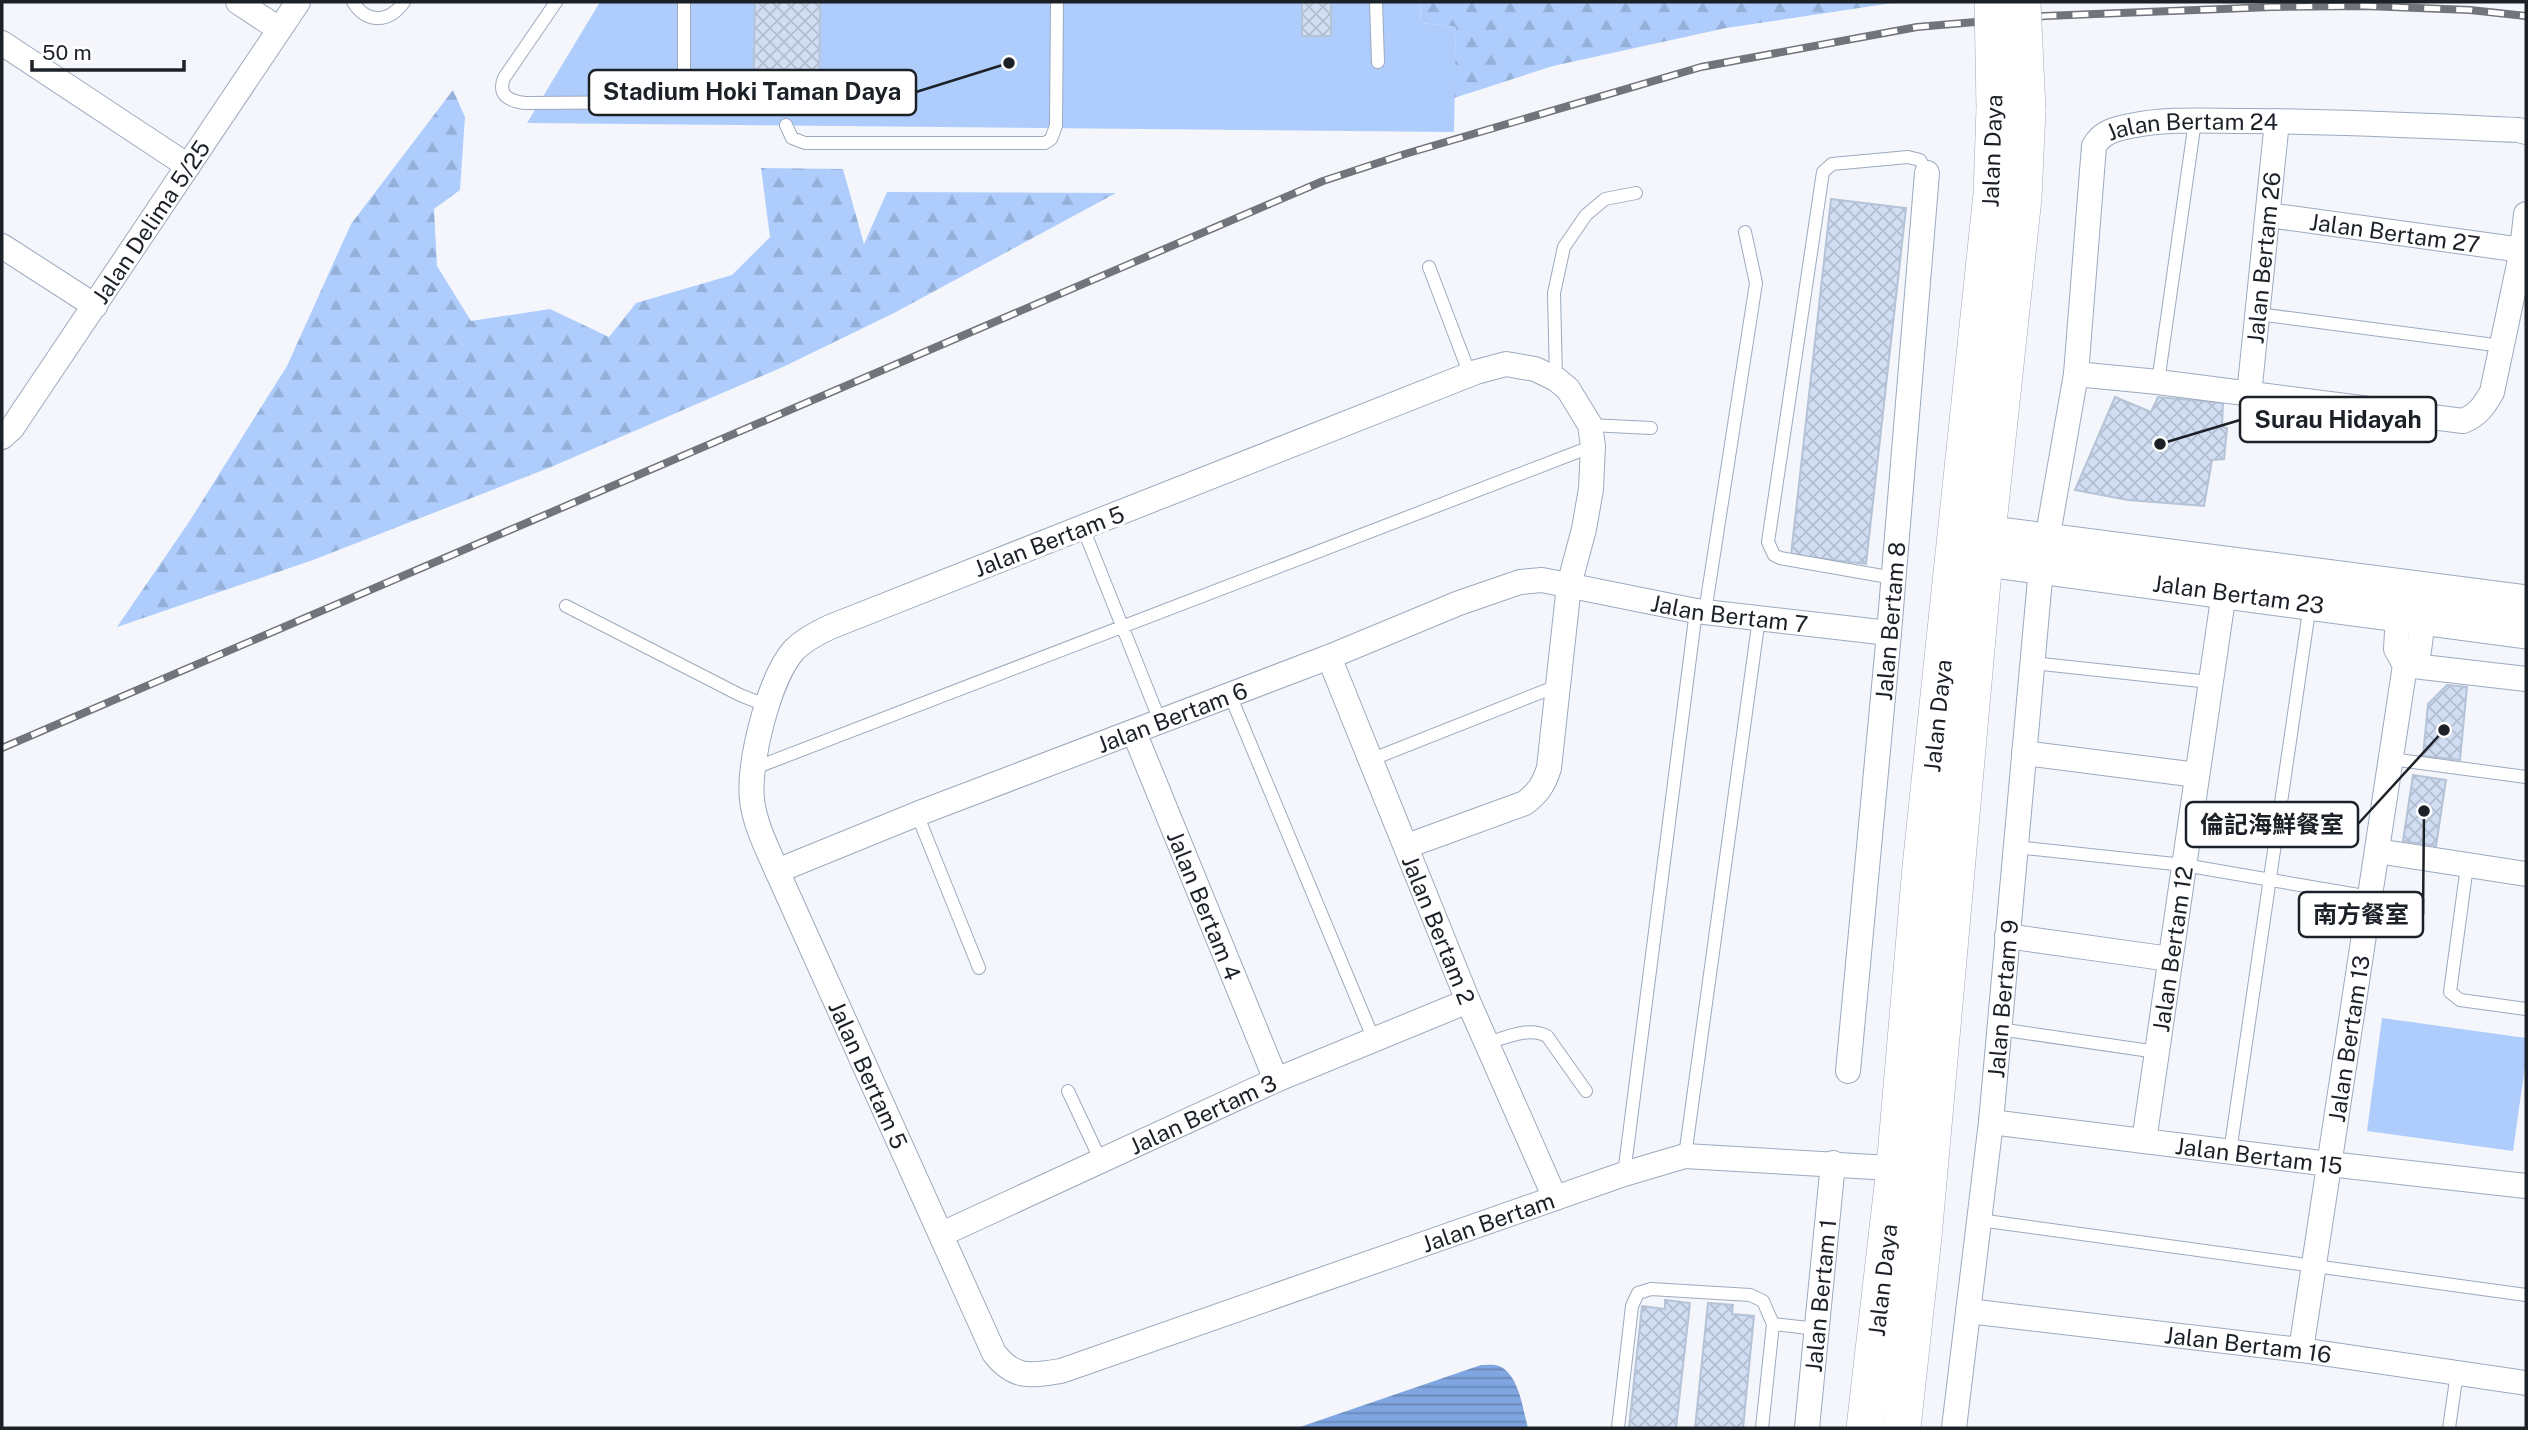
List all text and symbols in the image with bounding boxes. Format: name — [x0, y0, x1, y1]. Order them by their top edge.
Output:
scale bar — [32, 28, 184, 72]
text: 50 m — [42, 40, 92, 65]
callout: Stadium Hoki Taman Daya — [589, 70, 916, 115]
text: Stadium Hoki Taman Daya — [603, 77, 901, 105]
street label: Jalan Daya — [1977, 94, 2007, 208]
street label: Jalan Bertam 24 — [2102, 107, 2278, 145]
street label: Jalan Delima 5/25 — [86, 135, 215, 309]
street label: Jalan Bertam 26 — [2241, 171, 2285, 345]
street label: Jalan Bertam 27 — [2308, 207, 2482, 258]
callout: Surau Hidayah — [2240, 397, 2436, 442]
text: Surau Hidayah — [2254, 405, 2422, 433]
street label: Jalan Bertam 5 — [970, 500, 1128, 582]
street label: Jalan Bertam 8 — [1869, 540, 1910, 702]
street label: Jalan Bertam 23 — [2151, 569, 2326, 618]
street label: Jalan Bertam 7 — [1649, 589, 1809, 637]
street label: Jalan Daya — [1918, 658, 1956, 773]
street label: Jalan Bertam 6 — [1093, 676, 1251, 758]
callout: 倫記海鮮餐室 — [2186, 802, 2358, 847]
text: 倫記海鮮餐室 — [2200, 810, 2344, 838]
street label: Jalan Bertam 4 — [1162, 826, 1247, 984]
street label: Jalan Bertam 2 — [1397, 851, 1481, 1008]
street label: Jalan Bertam 12 — [2147, 864, 2197, 1034]
callout: 南方餐室 — [2299, 892, 2423, 937]
text: 南方餐室 — [2313, 900, 2409, 928]
street label: Jalan Bertam 9 — [1982, 918, 2023, 1079]
street label: Jalan Bertam 13 — [2322, 953, 2374, 1124]
street label: Jalan Bertam 5 — [824, 997, 914, 1153]
street label: Jalan Bertam 3 — [1125, 1068, 1280, 1159]
street label: Jalan Bertam 15 — [2174, 1132, 2344, 1179]
street label: Jalan Bertam — [1418, 1186, 1558, 1257]
street label: Jalan Bertam 1 — [1799, 1218, 1841, 1374]
street label: Jalan Daya — [1862, 1222, 1902, 1338]
street label: Jalan Bertam 16 — [2163, 1321, 2333, 1368]

